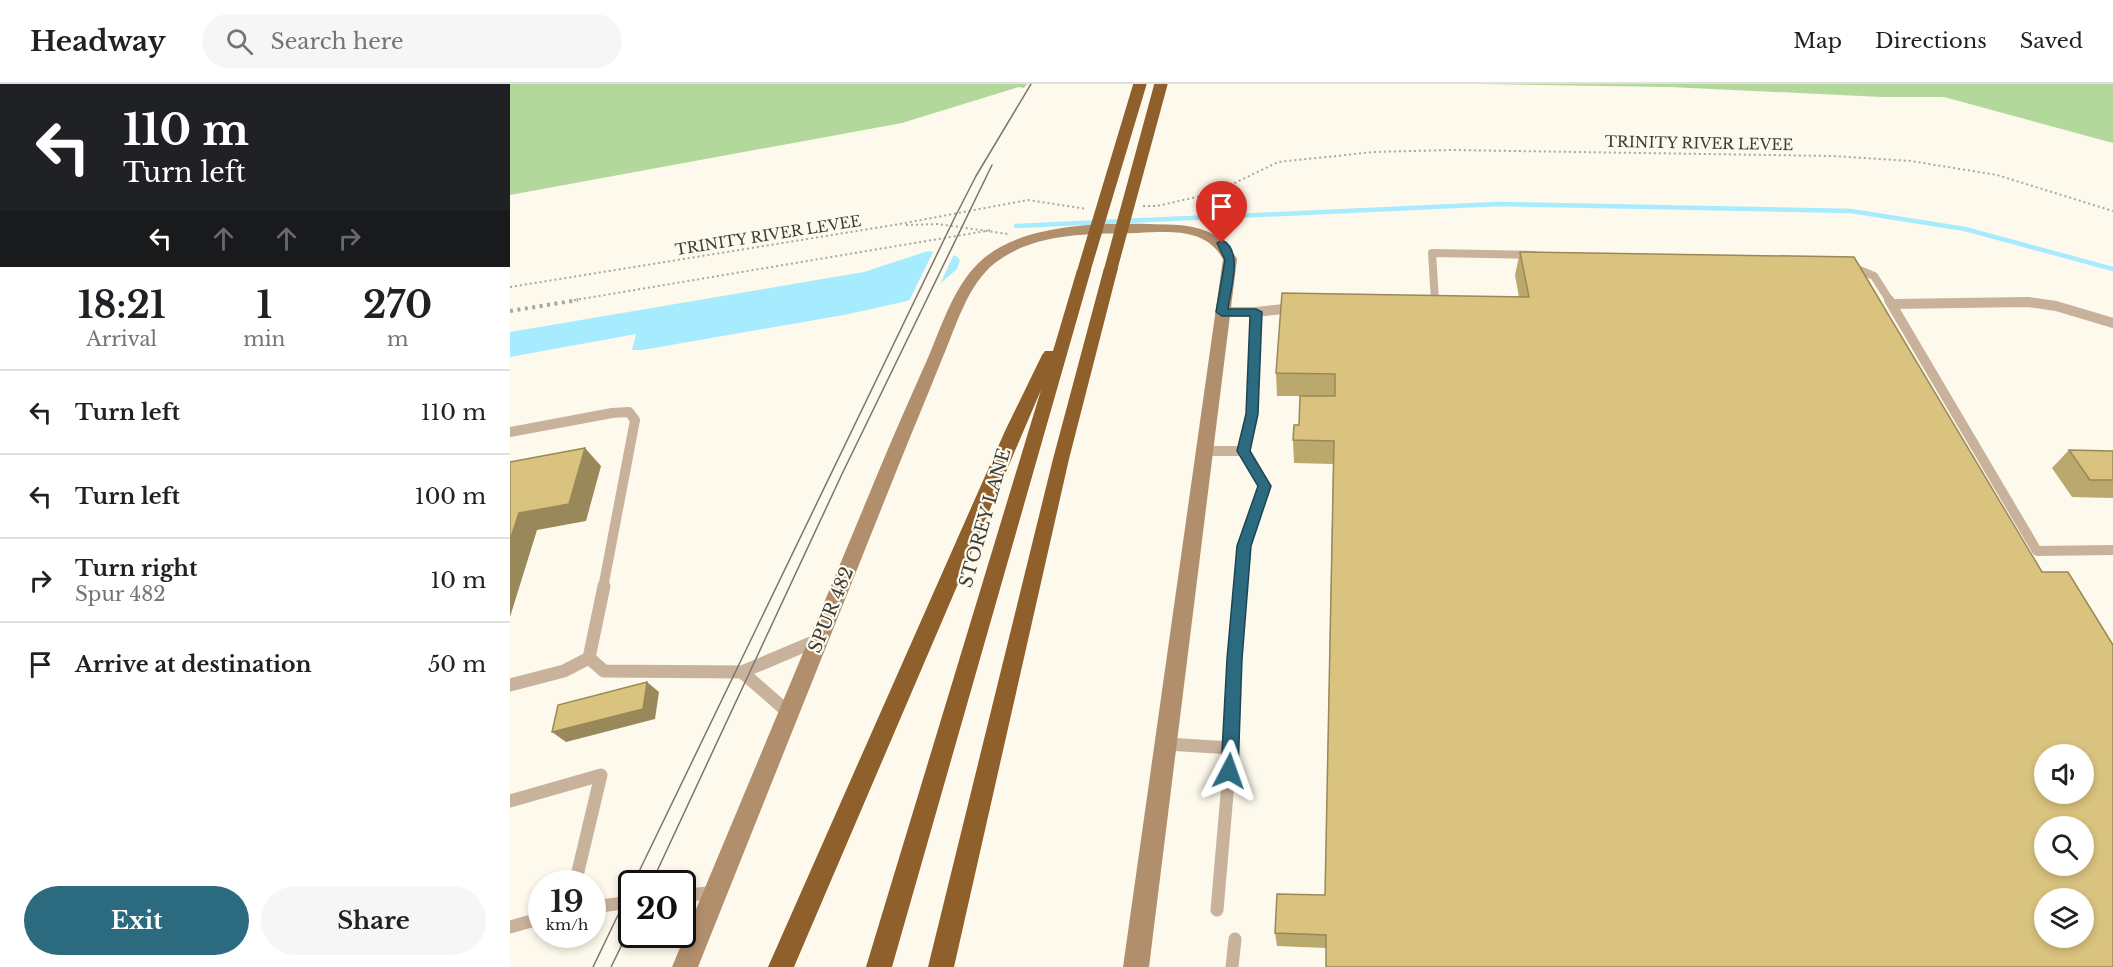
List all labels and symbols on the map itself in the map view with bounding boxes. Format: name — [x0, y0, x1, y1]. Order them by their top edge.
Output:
street label: TRINITY RIVER LEVEE — [1605, 132, 1793, 154]
pin — [1196, 181, 1247, 243]
street label: TRINITY RIVER LEVEE — [674, 211, 863, 259]
street label: STOREY LANE — [955, 446, 1015, 590]
street label: SPUR 482 — [804, 564, 858, 656]
position arrow — [1197, 739, 1261, 803]
speed limit sign: 20 — [618, 870, 696, 948]

